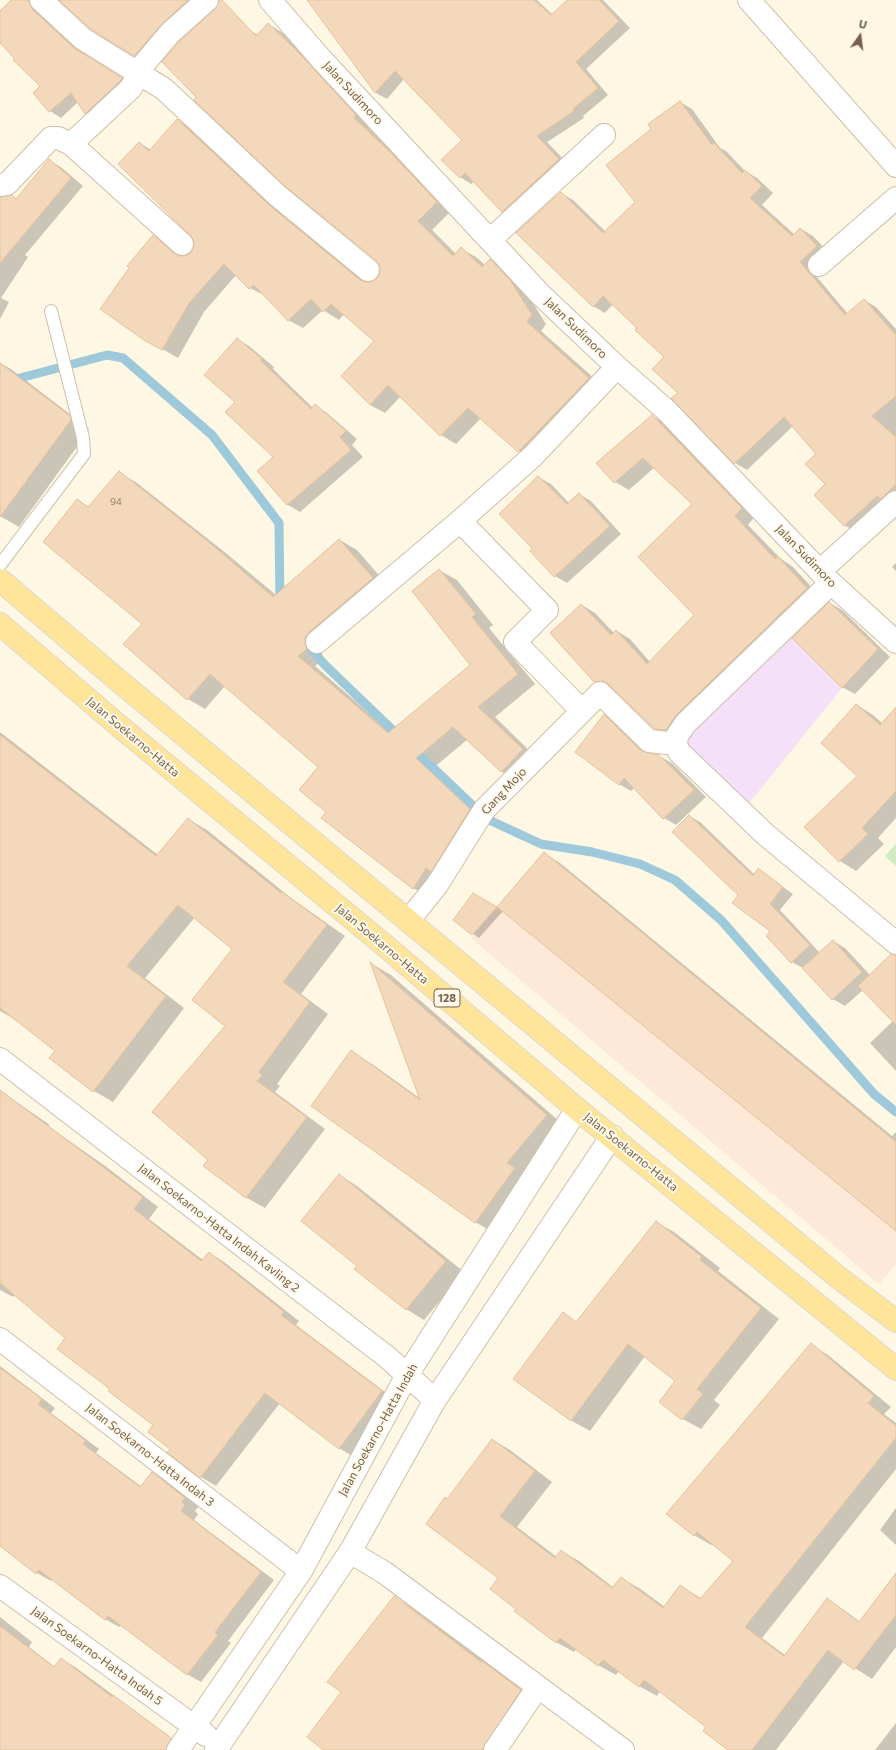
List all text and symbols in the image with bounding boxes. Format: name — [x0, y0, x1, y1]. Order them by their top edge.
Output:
north arrow — [840, 16, 880, 56]
text: U — [858, 17, 868, 31]
street label: Jalan Sudimoro — [320, 58, 386, 128]
street label: Jalan Sudimoro — [542, 295, 610, 361]
house number: 94 — [110, 496, 122, 508]
street label: Jalan Sudimoro — [773, 522, 839, 590]
street label: Jalan Soekarno-Hatta — [84, 694, 182, 780]
street label: Gang Mojo — [478, 764, 530, 818]
street label: Jalan Soekarno-Hatta — [333, 901, 431, 987]
road number: 128 — [434, 989, 460, 1007]
street label: Jalan Soekarno-Hatta — [581, 1110, 681, 1194]
street label: Jalan Soekarno-Hatta Indah Kavling 2 — [136, 1161, 302, 1295]
street label: Jalan Soekarno-Hatta Indah — [335, 1361, 421, 1499]
street label: Jalan Soekarno-Hatta Indah 3 — [83, 1400, 217, 1510]
street label: Jalan Soekarno-Hatta Indah 5 — [29, 1604, 165, 1708]

